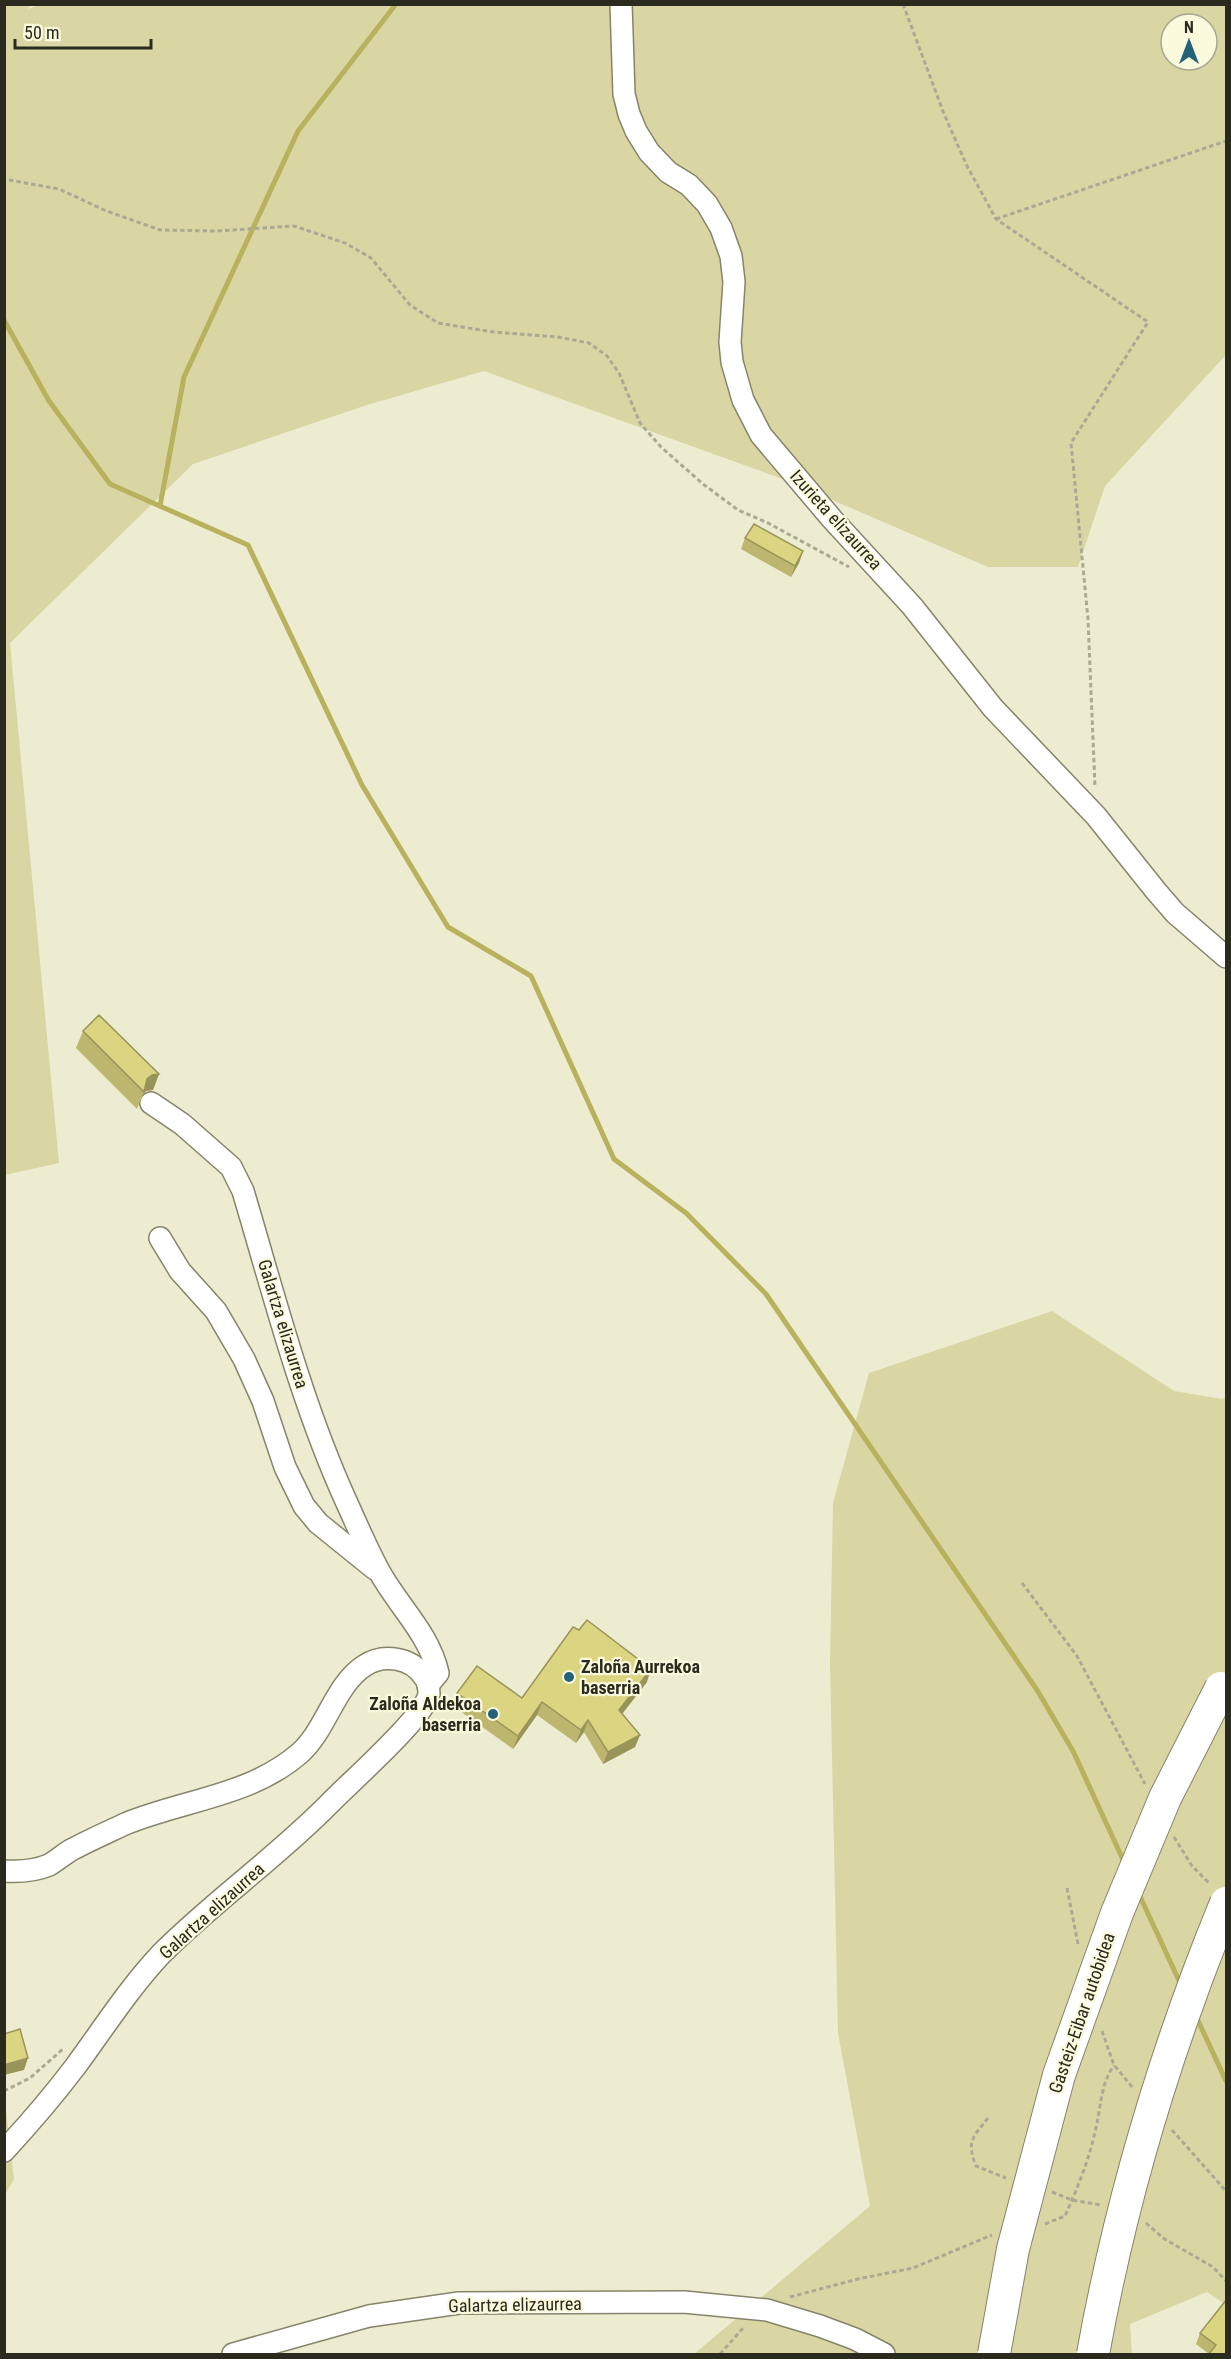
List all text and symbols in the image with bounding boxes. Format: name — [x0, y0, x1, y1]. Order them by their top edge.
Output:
scale bar — [15, 12, 152, 50]
north arrow — [1159, 12, 1219, 72]
text: N — [1184, 18, 1194, 37]
text: 50 m — [24, 22, 59, 43]
street label: Izurieta elizaurrea — [786, 465, 887, 574]
street label: Galartza elizaurrea — [254, 1257, 313, 1391]
place label: Zaloña Aurrekoa baserria — [581, 1656, 700, 1698]
marker: Zaloña Aurrekoa baserria — [562, 1670, 576, 1684]
place label: Zaloña Aldekoa baserria — [369, 1693, 481, 1735]
marker: Zaloña Aldekoa baserria — [486, 1707, 500, 1721]
street label: Galartza elizaurrea — [155, 1858, 268, 1963]
street label: Gasteiz-Eibar autobidea — [1044, 1930, 1119, 2096]
street label: Galartza elizaurrea — [448, 2293, 582, 2316]

